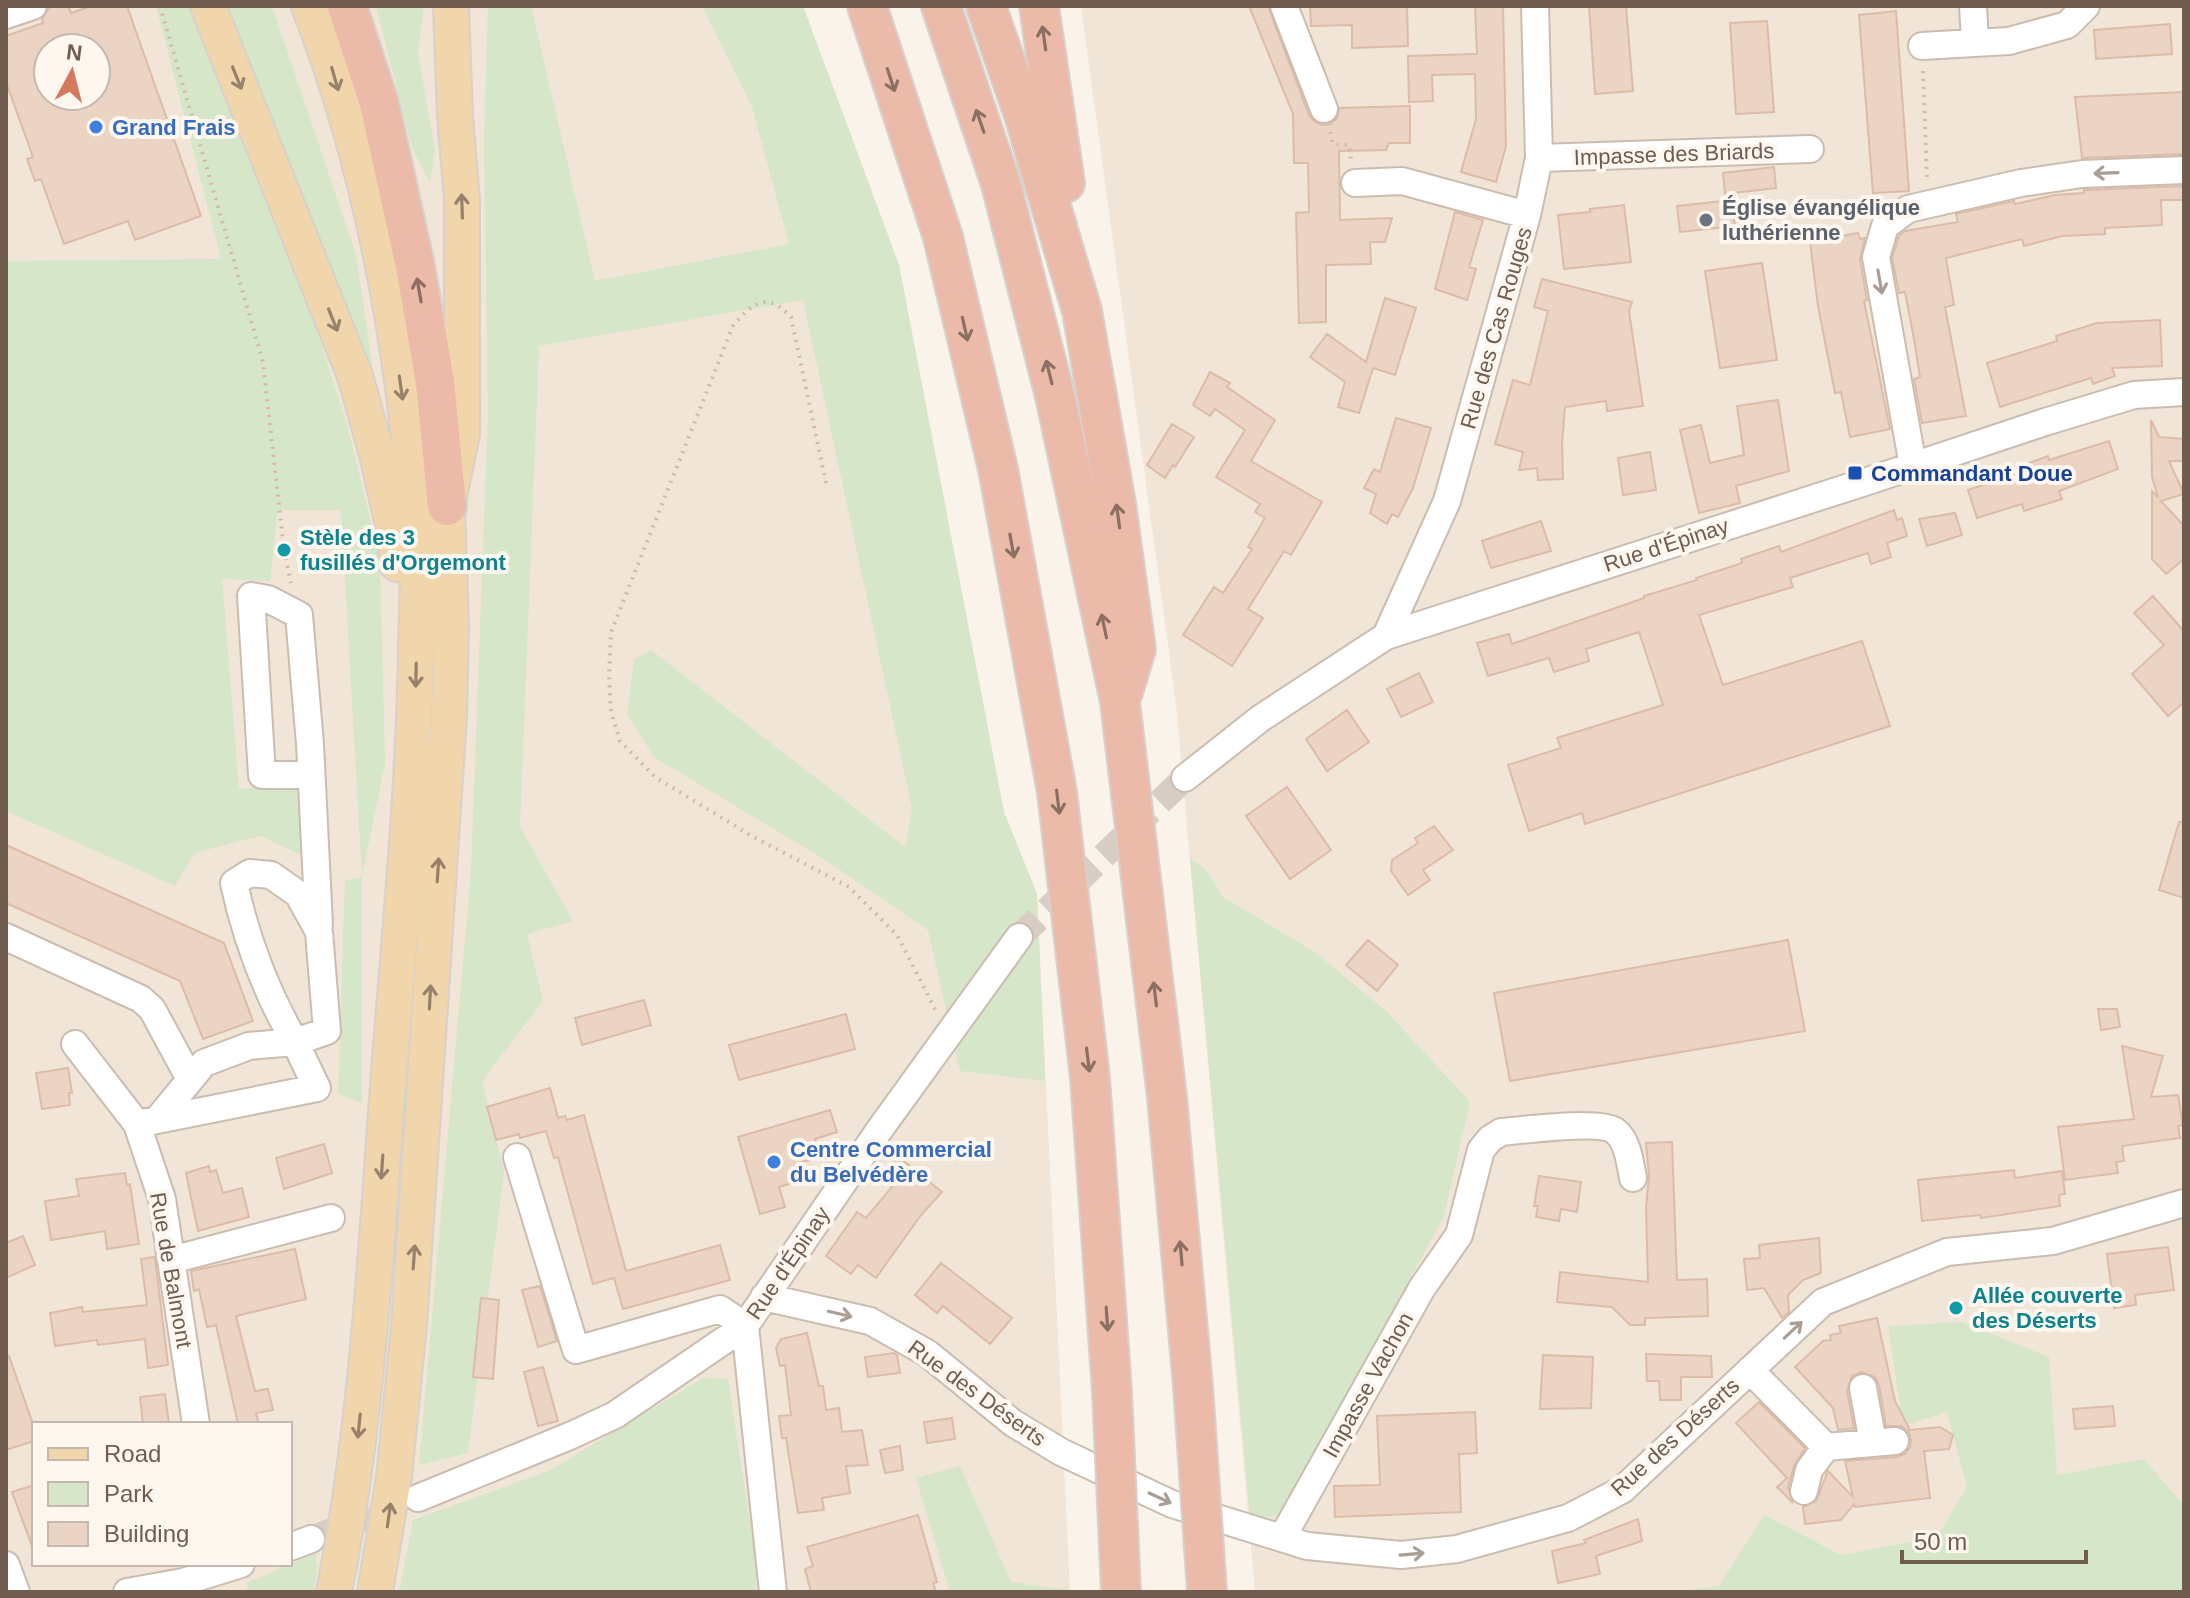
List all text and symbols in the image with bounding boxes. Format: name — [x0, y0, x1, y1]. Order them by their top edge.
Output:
one-way arrow — [1036, 26, 1051, 51]
north arrow — [32, 32, 112, 112]
text: N — [65, 39, 84, 66]
one-way arrow — [230, 65, 245, 90]
one-way arrow — [328, 66, 343, 92]
one-way arrow — [885, 67, 900, 92]
one-way arrow — [971, 109, 986, 134]
place label: Grand Frais — [112, 115, 235, 140]
marker: Grand Frais — [87, 118, 105, 136]
street label: Impasse des Briards — [1573, 138, 1775, 170]
one-way arrow — [2093, 166, 2120, 181]
one-way arrow — [454, 193, 469, 220]
place label: Église évangélique luthérienne — [1722, 195, 1920, 245]
marker: Église évangélique luthérienne — [1697, 211, 1715, 229]
street label: Rue des Cas Rouges — [1455, 224, 1537, 432]
one-way arrow — [1874, 269, 1889, 294]
one-way arrow — [411, 278, 426, 303]
one-way arrow — [327, 307, 341, 332]
one-way arrow — [958, 316, 973, 342]
one-way arrow — [1041, 359, 1056, 385]
one-way arrow — [394, 375, 409, 400]
place label: Commandant Doue — [1871, 461, 2073, 486]
marker: Commandant Doue — [1846, 464, 1864, 482]
one-way arrow — [1110, 504, 1125, 529]
street label: Rue d'Épinay — [1600, 513, 1732, 577]
place label: Stèle des 3 fusillés d'Orgemont — [300, 525, 506, 575]
one-way arrow — [1006, 532, 1021, 558]
marker: Stèle des 3 fusillés d'Orgemont — [275, 541, 293, 559]
one-way arrow — [1096, 614, 1111, 639]
one-way arrow — [408, 661, 423, 688]
one-way arrow — [1050, 788, 1065, 814]
one-way arrow — [431, 857, 446, 884]
one-way arrow — [1147, 981, 1162, 1008]
one-way arrow — [423, 984, 438, 1011]
one-way arrow — [1080, 1046, 1095, 1073]
place label: Centre Commercial du Belvédère — [790, 1137, 992, 1187]
one-way arrow — [374, 1153, 389, 1180]
marker: Centre Commercial du Belvédère — [765, 1153, 783, 1171]
street label: Rue de Balmont — [145, 1190, 197, 1350]
street label: Rue d'Épinay — [741, 1202, 835, 1324]
one-way arrow — [1173, 1240, 1188, 1267]
one-way arrow — [407, 1244, 422, 1271]
place label: Allée couverte des Déserts — [1972, 1283, 2122, 1333]
marker: Allée couverte des Déserts — [1947, 1299, 1965, 1317]
one-way arrow — [1100, 1305, 1115, 1332]
one-way arrow — [827, 1308, 853, 1323]
street label: Impasse Vachon — [1318, 1308, 1418, 1462]
one-way arrow — [1783, 1321, 1803, 1339]
street label: Rue des Déserts — [903, 1335, 1051, 1451]
street label: Rue des Déserts — [1606, 1373, 1744, 1501]
one-way arrow — [352, 1412, 367, 1439]
legend — [32, 1422, 292, 1566]
text: Road — [104, 1440, 161, 1467]
text: Park — [104, 1480, 154, 1507]
one-way arrow — [1148, 1491, 1172, 1506]
one-way arrow — [382, 1503, 397, 1528]
scale bar — [1902, 1514, 2086, 1564]
text: Building — [104, 1520, 189, 1547]
text: 50 m — [1914, 1528, 1967, 1555]
one-way arrow — [1398, 1546, 1425, 1561]

